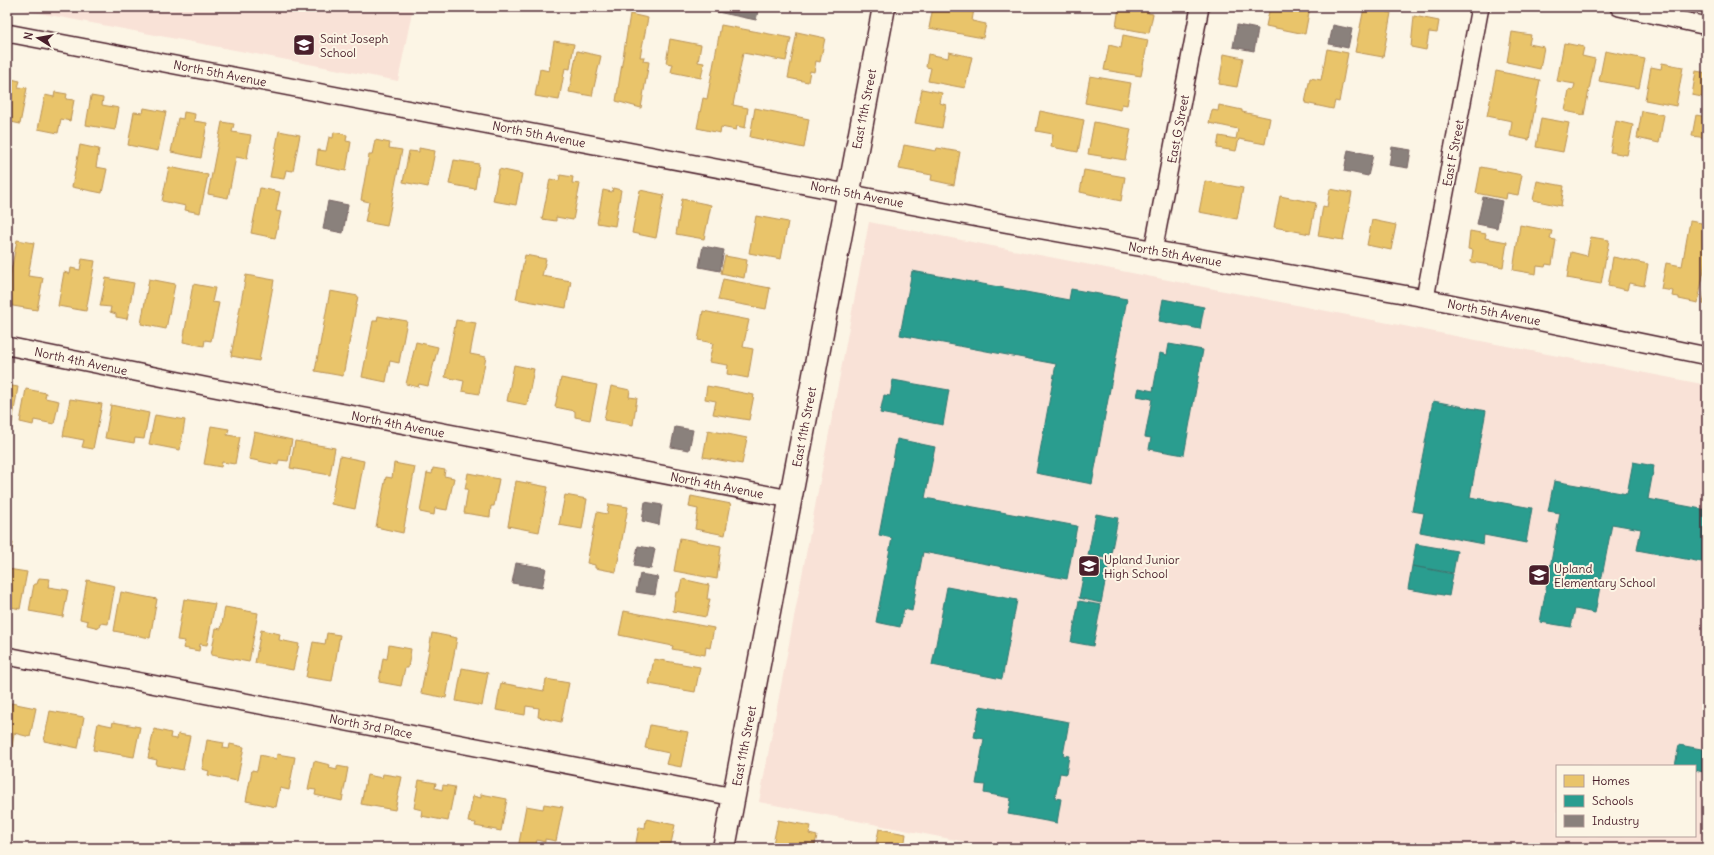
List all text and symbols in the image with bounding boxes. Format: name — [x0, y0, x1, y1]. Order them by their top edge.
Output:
north arrow — [18, 18, 58, 58]
text: N — [21, 31, 36, 41]
place label: Saint Joseph School — [320, 31, 389, 60]
school or university icon: Saint Joseph School — [291, 32, 317, 58]
street label: North 5th Avenue — [172, 57, 268, 89]
street label: East 11th Street — [849, 68, 879, 150]
street label: East G Street — [1164, 93, 1192, 165]
street label: North 5th Avenue — [491, 118, 587, 150]
street label: East F Street — [1439, 118, 1467, 188]
street label: North 5th Avenue — [809, 178, 905, 210]
street label: North 5th Avenue — [1127, 238, 1223, 270]
street label: North 5th Avenue — [1446, 296, 1542, 328]
street label: North 4th Avenue — [33, 344, 129, 378]
street label: East 11th Street — [789, 386, 819, 468]
street label: North 4th Avenue — [350, 408, 446, 440]
street label: North 4th Avenue — [669, 469, 765, 501]
place label: Upland Junior High School — [1104, 552, 1180, 581]
school or university icon: Upland Junior High School — [1076, 553, 1102, 579]
place label: Upland Elementary School — [1554, 561, 1655, 590]
school or university icon: Upland Elementary School — [1526, 562, 1552, 588]
street label: East 11th Street — [729, 705, 759, 787]
street label: North 3rd Place — [328, 711, 414, 741]
legend — [1556, 765, 1696, 837]
text: Homes — [1592, 773, 1630, 788]
text: Schools — [1592, 793, 1633, 808]
text: Industry — [1592, 813, 1639, 828]

